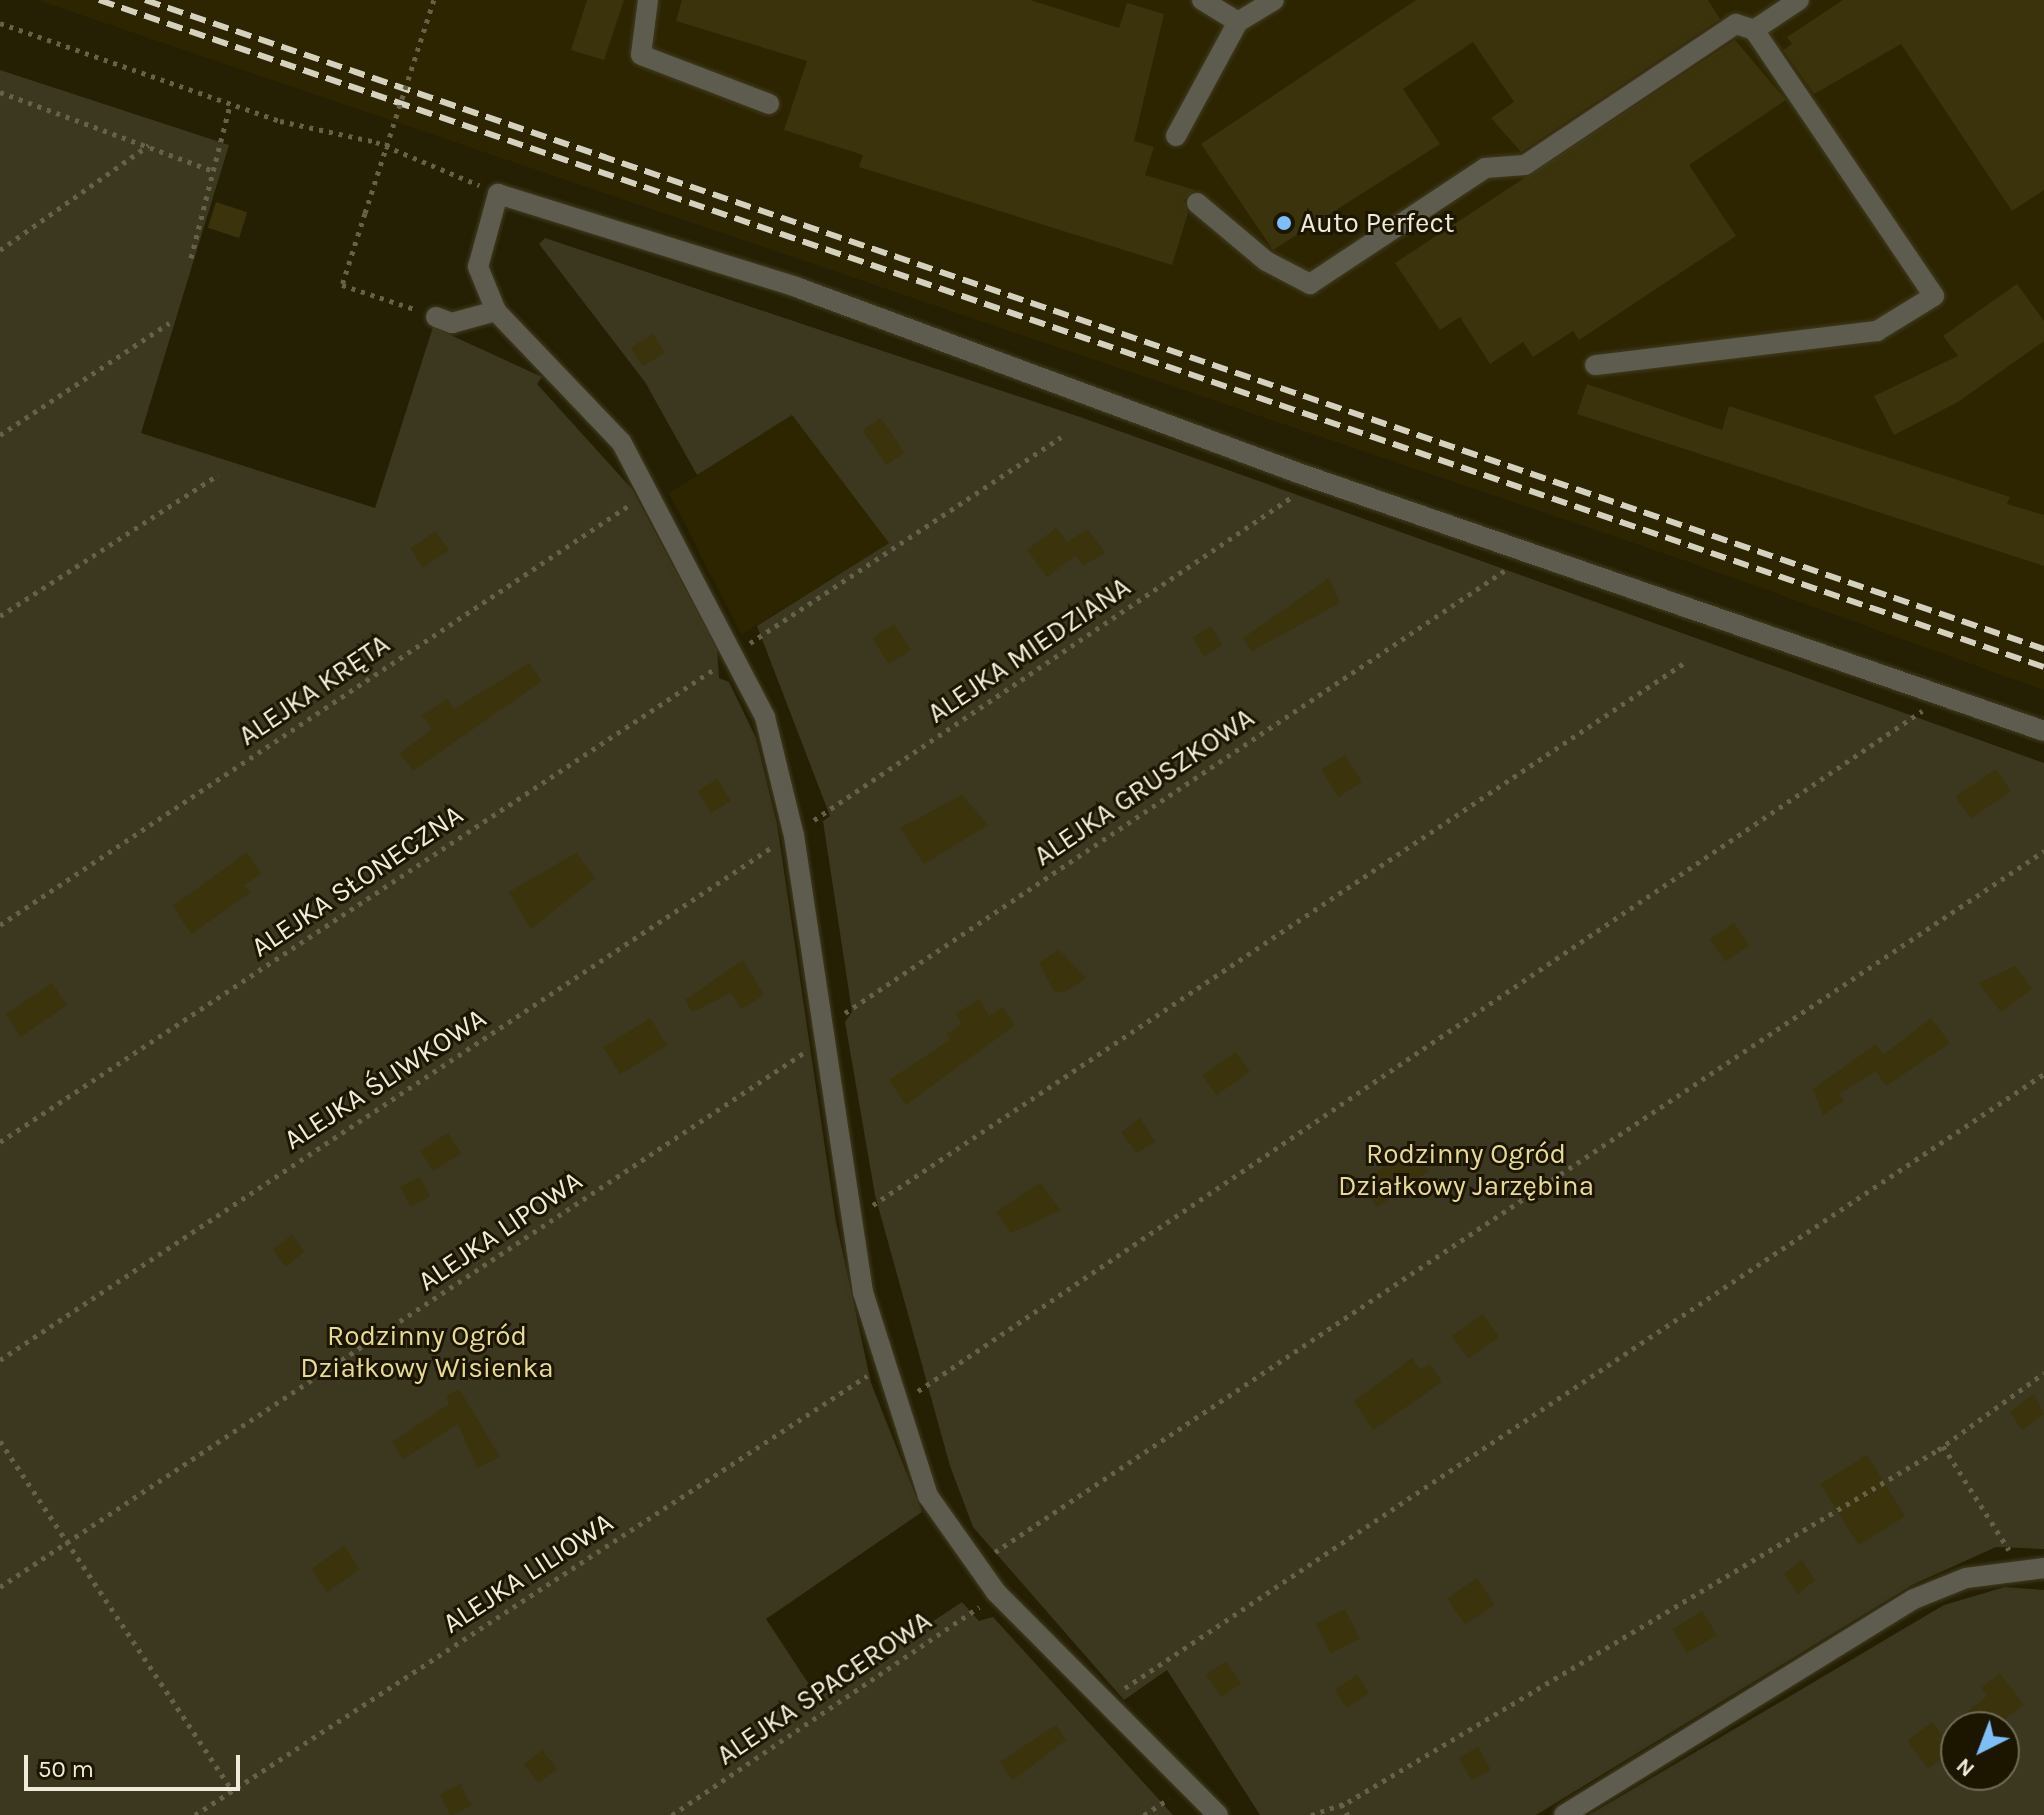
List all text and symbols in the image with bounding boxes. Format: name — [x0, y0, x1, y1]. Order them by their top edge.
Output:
place label: Auto Perfect — [1300, 206, 1454, 240]
marker: Auto Perfect — [1275, 214, 1293, 232]
street label: ALEJKA MIEDZIANA — [921, 570, 1137, 730]
street label: ALEJKA KRĘTA — [232, 627, 396, 753]
street label: ALEJKA GRUSZKOWA — [1028, 701, 1260, 873]
street label: ALEJKA SŁONECZNA — [245, 798, 469, 964]
street label: ALEJKA ŚLIWKOWA — [278, 1001, 492, 1157]
park label: Rodzinny Ogród Działkowy Jarzębina — [1338, 1137, 1594, 1203]
street label: ALEJKA LIPOWA — [412, 1164, 588, 1298]
park label: Rodzinny Ogród Działkowy Wisienka — [300, 1319, 554, 1385]
street label: ALEJKA LILIOWA — [437, 1506, 619, 1640]
street label: ALEJKA SPACEROWA — [710, 1604, 938, 1772]
north arrow — [1940, 1711, 2020, 1791]
scale bar — [28, 1739, 244, 1789]
text: N — [1951, 1752, 1980, 1782]
text: 50 m — [38, 1755, 94, 1783]

